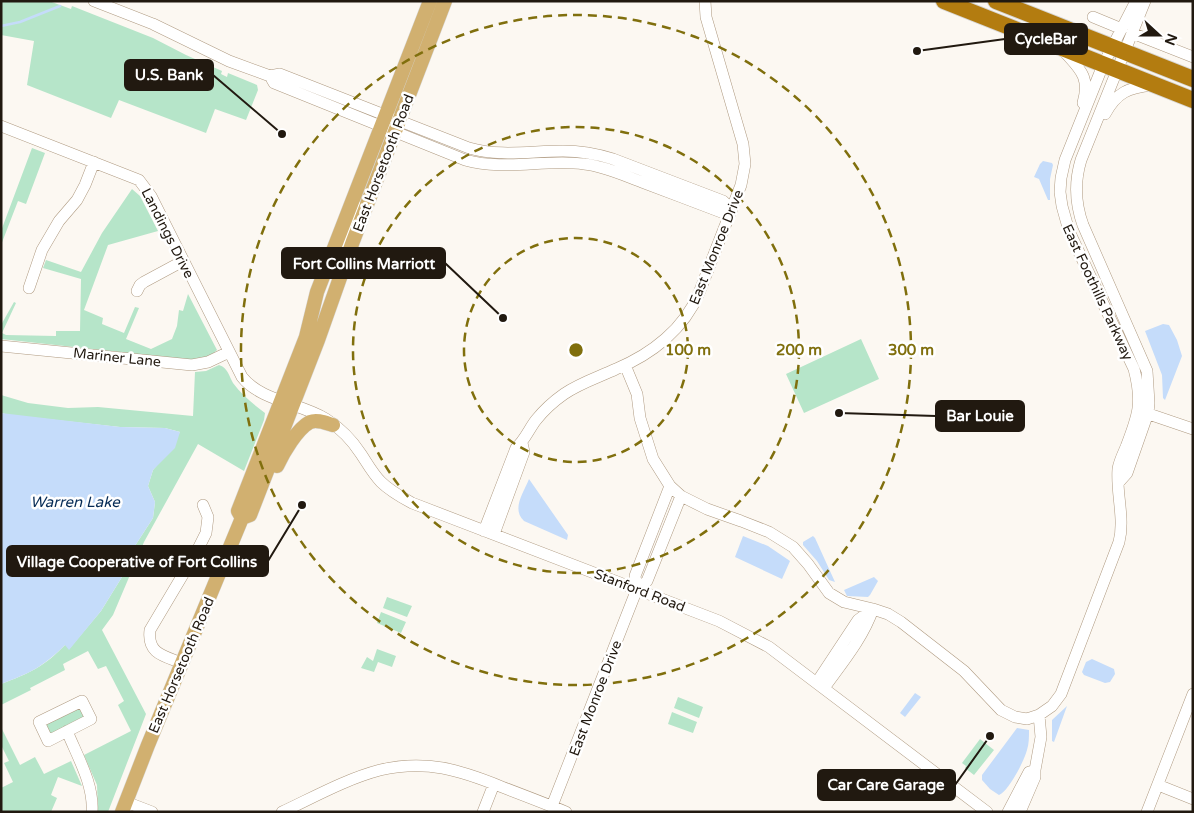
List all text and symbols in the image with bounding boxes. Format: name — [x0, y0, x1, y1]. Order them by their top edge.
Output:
north arrow — [1134, 10, 1184, 60]
callout: CycleBar — [1005, 24, 1087, 54]
text: CycleBar — [1015, 30, 1077, 49]
text: N — [1161, 31, 1181, 48]
callout: U.S. Bank — [125, 60, 213, 90]
text: U.S. Bank — [135, 66, 203, 84]
street label: East Horsetooth Road — [349, 92, 418, 234]
street label: Landings Drive — [138, 185, 198, 281]
street label: East Monroe Drive — [686, 187, 747, 307]
street label: East Foothills Parkway — [1059, 221, 1137, 363]
callout: Fort Collins Marriott — [282, 248, 445, 278]
text: Fort Collins Marriott — [293, 255, 435, 273]
centre of rings — [567, 341, 585, 359]
text: 100 m — [665, 341, 711, 359]
text: 200 m — [776, 341, 822, 359]
text: 300 m — [888, 341, 934, 359]
street label: Mariner Lane — [72, 344, 162, 371]
callout: Bar Louie — [936, 401, 1024, 431]
text: Bar Louie — [946, 407, 1014, 425]
water label: Warren Lake — [30, 493, 121, 511]
callout: Village Cooperative of Fort Collins — [7, 546, 268, 576]
text: Village Cooperative of Fort Collins — [17, 553, 257, 572]
street label: Stanford Road — [592, 565, 688, 616]
street label: East Horsetooth Road — [145, 595, 218, 736]
street label: East Monroe Drive — [566, 638, 625, 758]
callout: Car Care Garage — [818, 770, 955, 800]
text: Car Care Garage — [827, 776, 945, 795]

